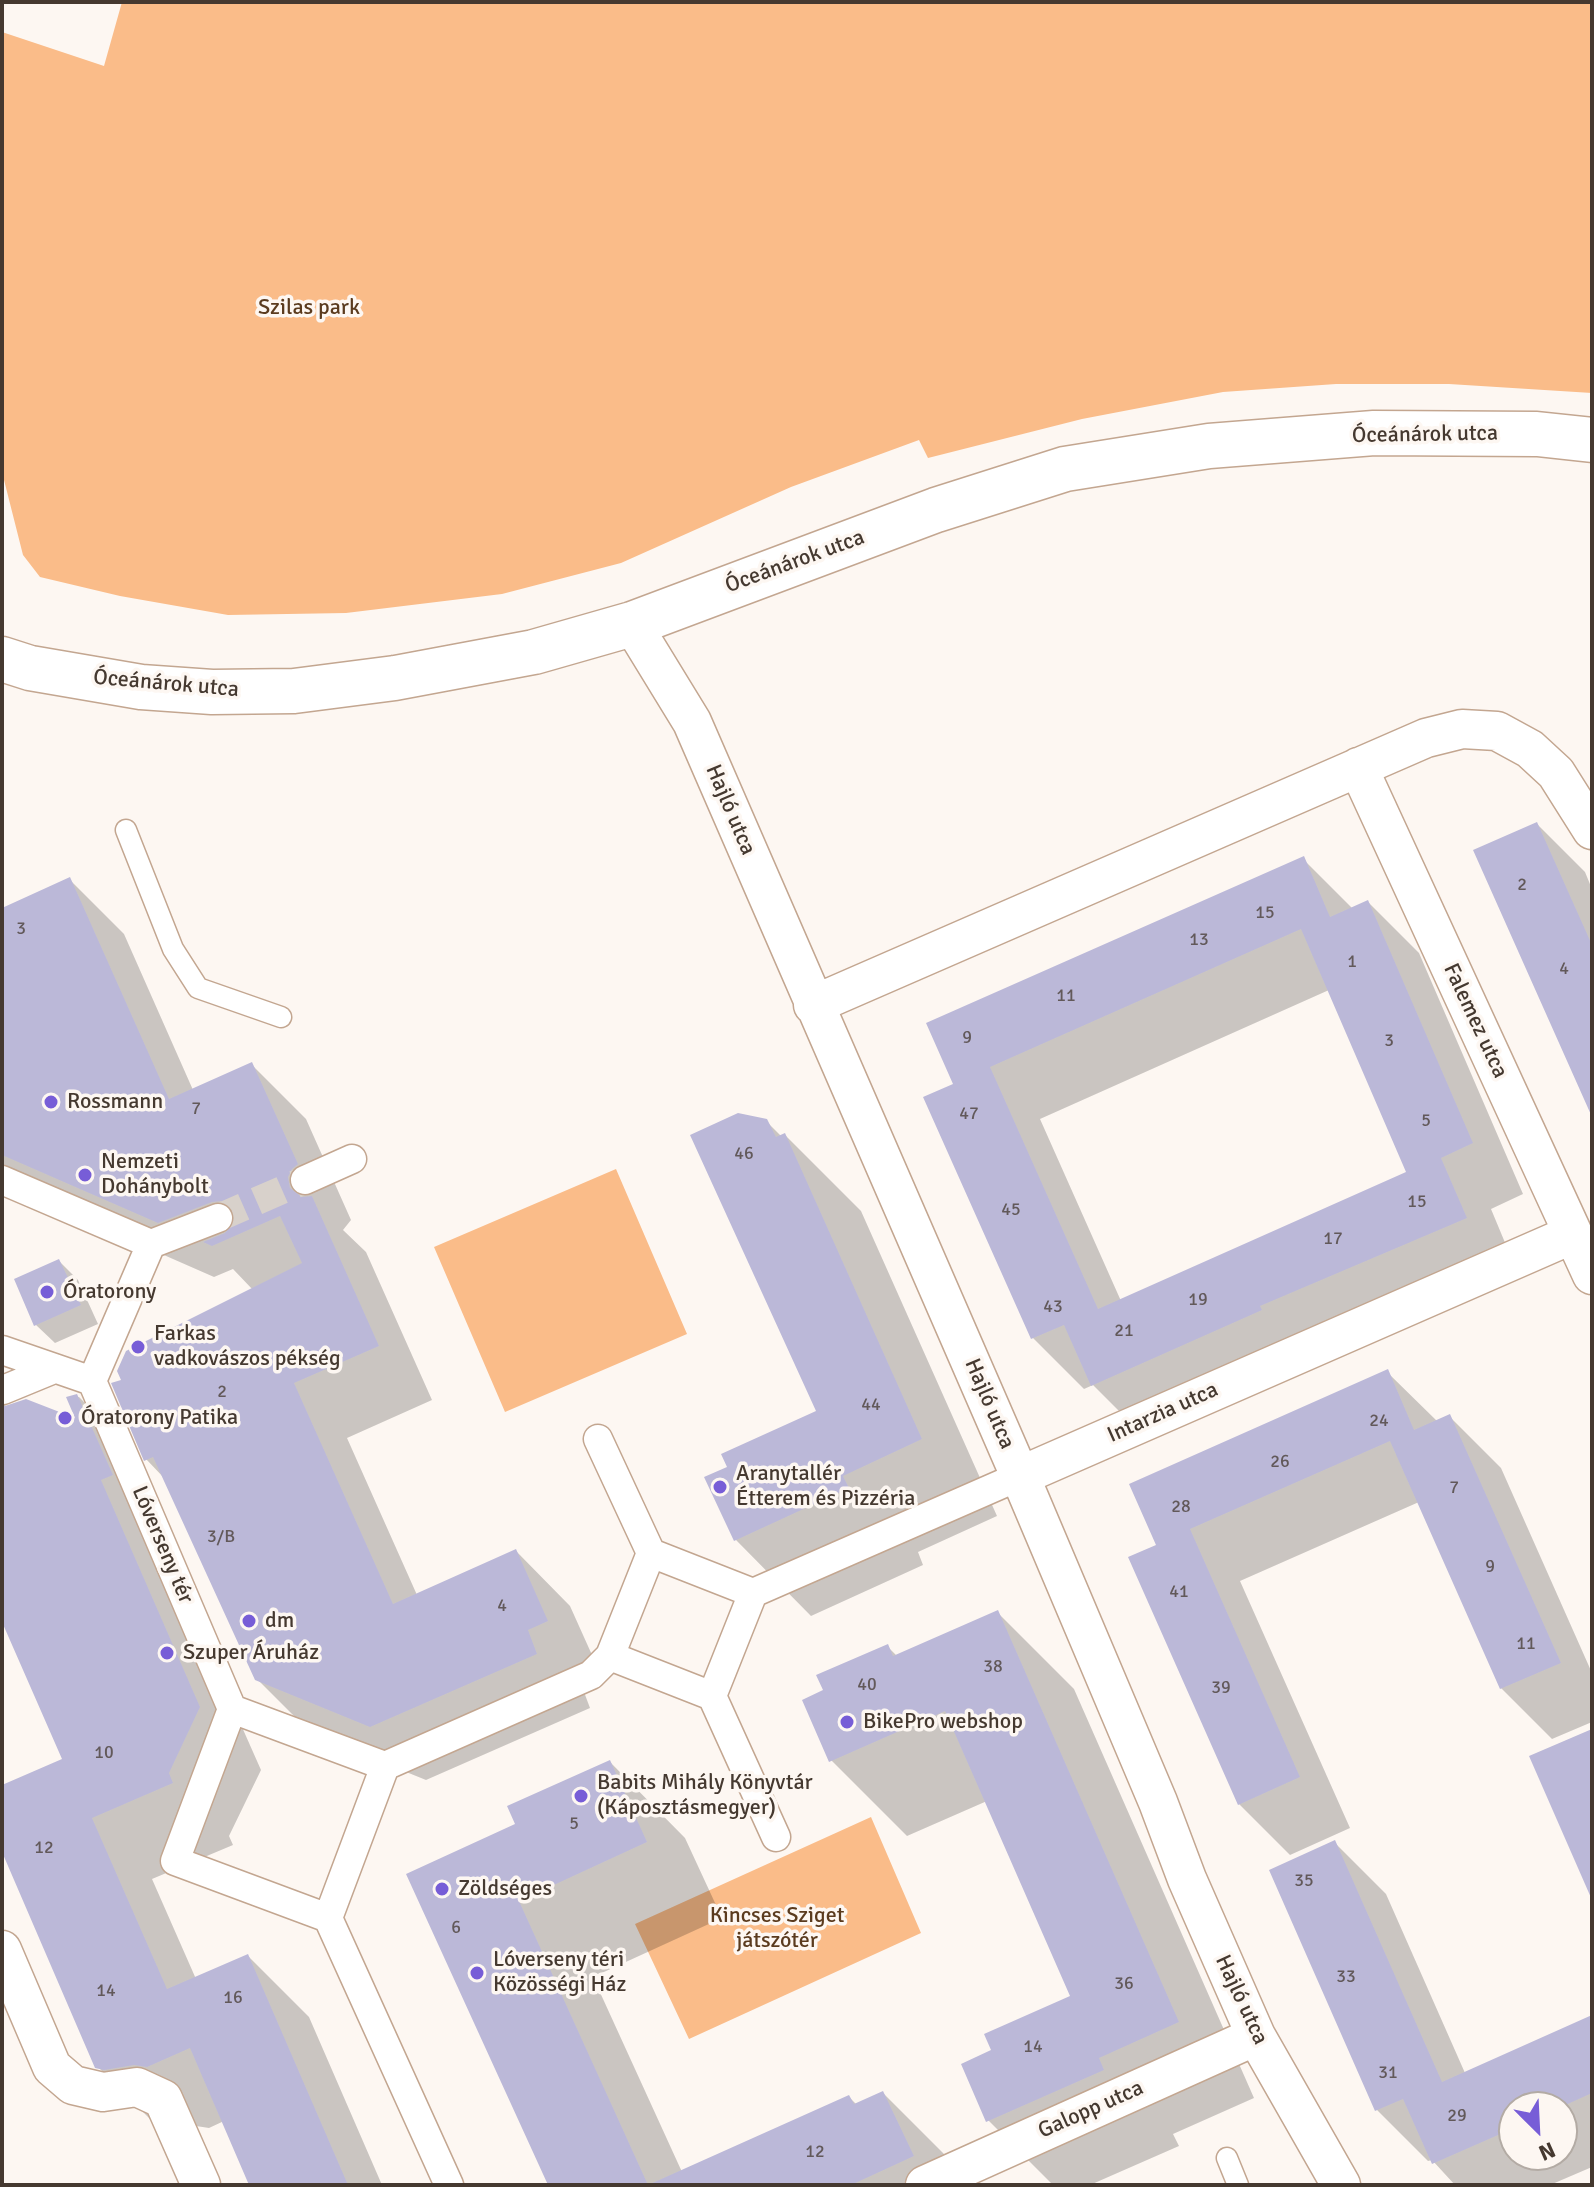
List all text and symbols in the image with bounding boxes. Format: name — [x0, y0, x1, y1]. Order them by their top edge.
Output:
park label: Szilas park — [258, 295, 360, 321]
street label: Óceánárok utca — [1352, 421, 1498, 449]
street label: Óceánárok utca — [722, 525, 868, 599]
street label: Óceánárok utca — [92, 664, 240, 704]
street label: Hajló utca — [699, 761, 761, 859]
house number: 2 — [1517, 874, 1527, 896]
house number: 15 — [1255, 902, 1275, 924]
house number: 3 — [16, 918, 26, 940]
house number: 13 — [1189, 929, 1209, 951]
house number: 1 — [1347, 951, 1357, 973]
house number: 4 — [1559, 958, 1569, 980]
street label: Falemez utca — [1437, 959, 1513, 1083]
house number: 11 — [1056, 985, 1076, 1007]
house number: 9 — [962, 1027, 972, 1049]
house number: 3 — [1384, 1030, 1394, 1052]
place label: Rossmann — [67, 1089, 163, 1115]
marker: Rossmann — [42, 1093, 60, 1111]
house number: 7 — [191, 1098, 201, 1120]
house number: 47 — [959, 1103, 979, 1125]
house number: 5 — [1421, 1110, 1431, 1132]
house number: 46 — [734, 1143, 754, 1165]
place label: Nemzeti Dohánybolt — [101, 1149, 209, 1200]
marker: Nemzeti Dohánybolt — [76, 1166, 94, 1184]
house number: 15 — [1407, 1191, 1427, 1213]
house number: 45 — [1001, 1199, 1021, 1221]
house number: 17 — [1323, 1228, 1343, 1250]
place label: Óratorony — [63, 1279, 156, 1305]
marker: Óratorony — [38, 1283, 56, 1301]
house number: 19 — [1188, 1289, 1208, 1311]
house number: 43 — [1043, 1296, 1063, 1318]
house number: 21 — [1114, 1320, 1134, 1342]
place label: Farkas vadkovászos pékség — [154, 1321, 341, 1372]
marker: Farkas vadkovászos pékség — [129, 1338, 147, 1356]
street label: Hajló utca — [958, 1355, 1020, 1453]
street label: Intarzia utca — [1104, 1377, 1222, 1449]
house number: 2 — [217, 1381, 227, 1403]
house number: 44 — [861, 1394, 881, 1416]
place label: Óratorony Patika — [81, 1405, 238, 1431]
marker: Óratorony Patika — [56, 1409, 74, 1427]
house number: 24 — [1369, 1410, 1389, 1432]
house number: 26 — [1270, 1451, 1290, 1473]
place label: Aranytallér Étterem és Pizzéria — [736, 1461, 915, 1512]
house number: 7 — [1449, 1477, 1459, 1499]
marker: Aranytallér Étterem és Pizzéria — [711, 1478, 729, 1496]
street label: Lóverseny tér — [125, 1482, 199, 1608]
house number: 28 — [1171, 1496, 1191, 1518]
house number: 3/B — [207, 1526, 235, 1548]
house number: 9 — [1485, 1556, 1495, 1578]
house number: 41 — [1169, 1581, 1189, 1603]
house number: 4 — [497, 1595, 507, 1617]
place label: dm — [265, 1608, 294, 1634]
marker: dm — [240, 1612, 258, 1630]
house number: 11 — [1516, 1633, 1536, 1655]
place label: Szuper Áruház — [183, 1640, 319, 1666]
marker: Szuper Áruház — [158, 1644, 176, 1662]
house number: 38 — [983, 1656, 1003, 1678]
house number: 40 — [857, 1674, 877, 1696]
house number: 39 — [1211, 1677, 1231, 1699]
place label: BikePro webshop — [863, 1709, 1023, 1735]
marker: BikePro webshop — [838, 1713, 856, 1731]
house number: 10 — [94, 1742, 114, 1764]
place label: Babits Mihály Könyvtár (Káposztásmegyer) — [597, 1770, 813, 1822]
marker: Babits Mihály Könyvtár (Káposztásmegyer) — [572, 1787, 590, 1805]
house number: 5 — [569, 1813, 579, 1835]
house number: 12 — [34, 1837, 54, 1859]
house number: 35 — [1294, 1870, 1314, 1892]
place label: Zöldséges — [458, 1876, 552, 1902]
marker: Zöldséges — [433, 1880, 451, 1898]
park label: Kincses Sziget játszótér — [710, 1903, 844, 1954]
house number: 6 — [451, 1917, 461, 1939]
place label: Lóverseny téri Közösségi Ház — [493, 1947, 626, 1998]
street label: Hajló utca — [1209, 1951, 1273, 2049]
marker: Lóverseny téri Közösségi Ház — [468, 1964, 486, 1982]
house number: 33 — [1336, 1966, 1356, 1988]
house number: 36 — [1114, 1973, 1134, 1995]
house number: 14 — [96, 1980, 116, 2002]
house number: 16 — [223, 1987, 243, 2009]
house number: 14 — [1023, 2036, 1043, 2058]
house number: 31 — [1378, 2062, 1398, 2084]
street label: Galopp utca — [1034, 2075, 1148, 2145]
north arrow — [1498, 2091, 1578, 2171]
house number: 29 — [1447, 2105, 1467, 2127]
text: N — [1535, 2136, 1560, 2167]
house number: 12 — [805, 2141, 825, 2163]

